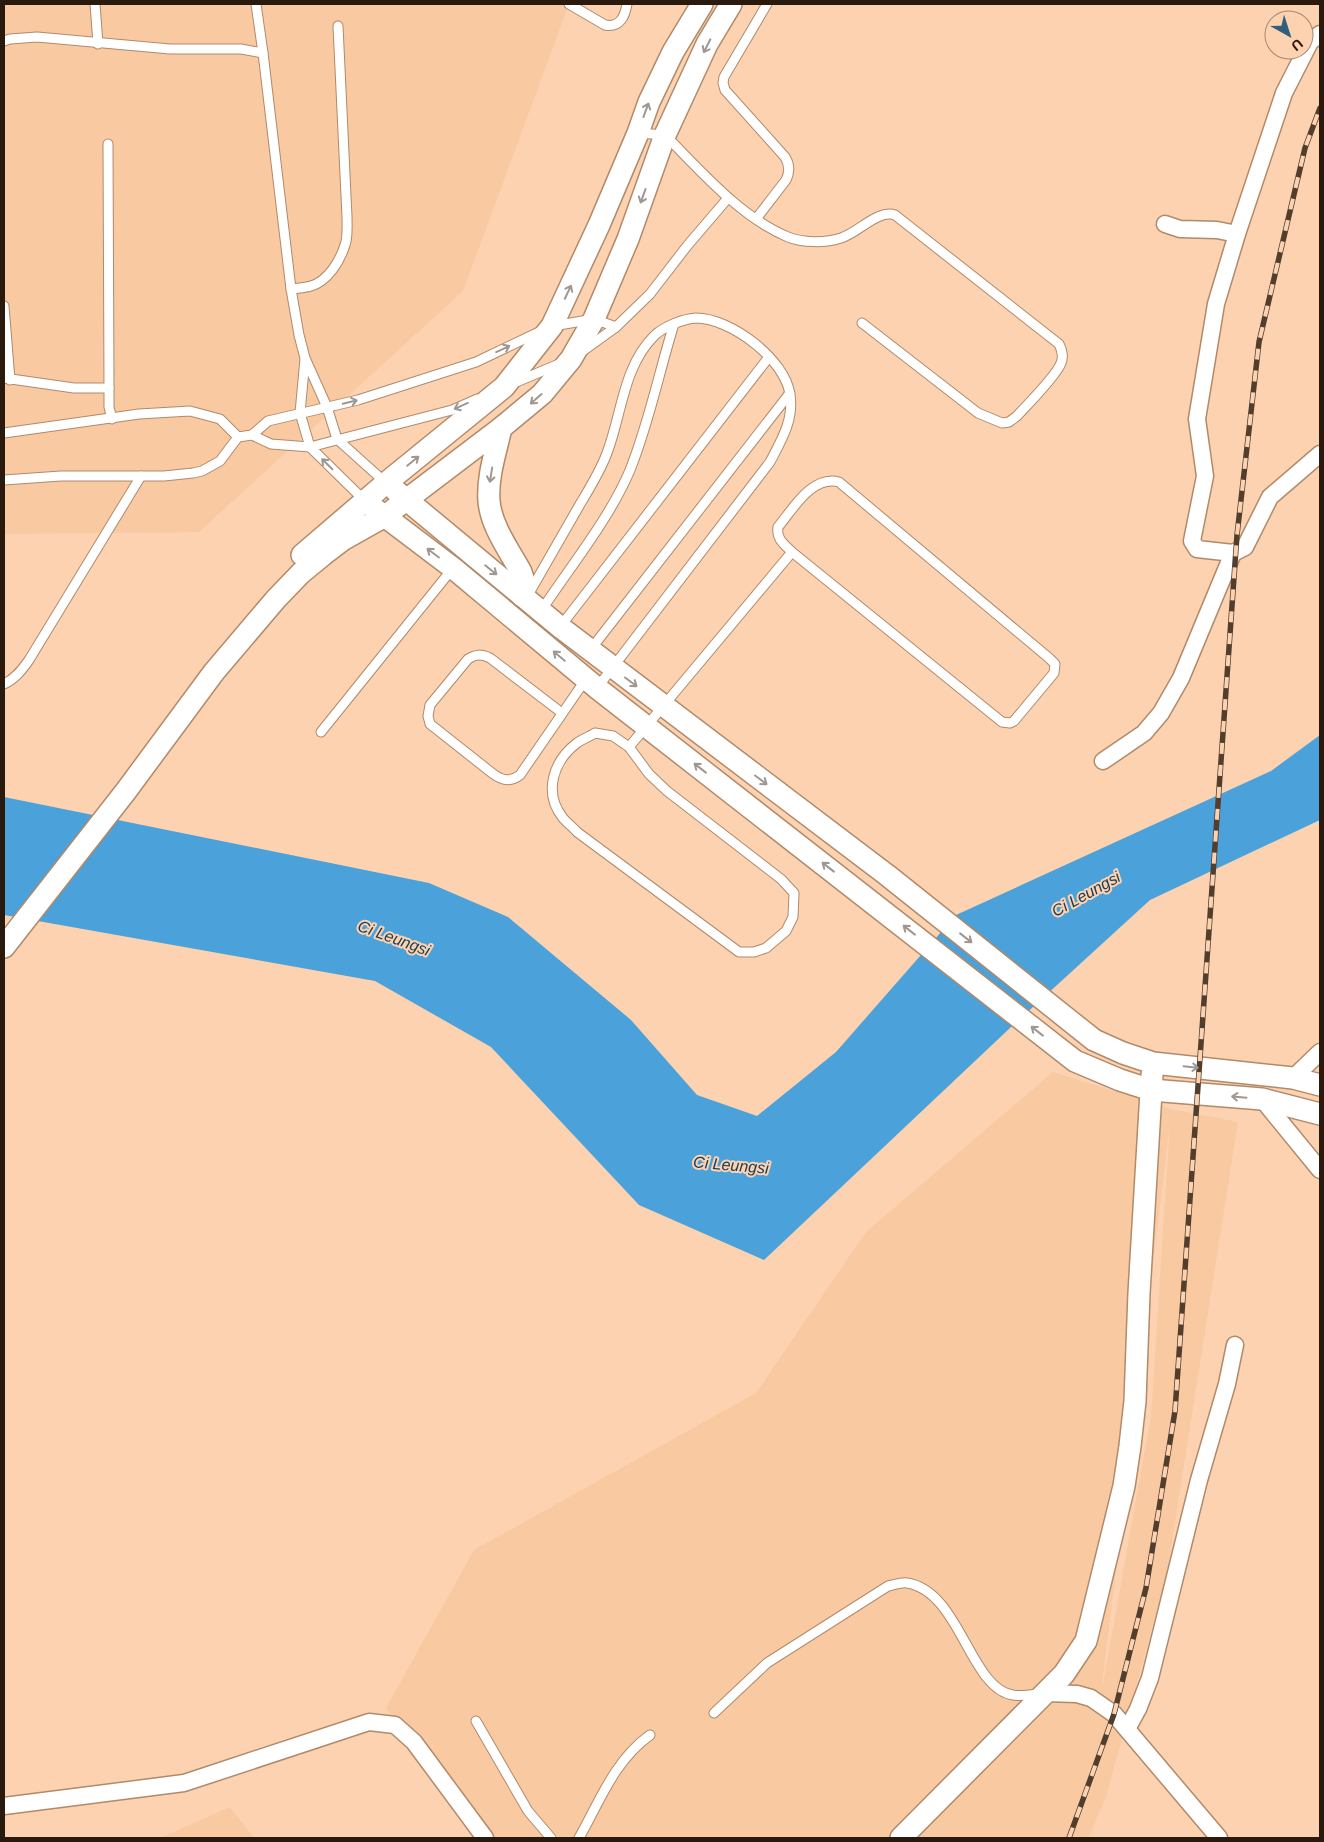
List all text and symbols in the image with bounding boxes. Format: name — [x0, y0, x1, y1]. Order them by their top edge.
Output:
north arrow — [1264, 10, 1314, 60]
text: U — [1288, 36, 1306, 55]
one-way arrow — [702, 38, 711, 53]
one-way arrow — [642, 103, 651, 119]
one-way arrow — [638, 187, 647, 203]
one-way arrow — [564, 285, 573, 300]
one-way arrow — [495, 344, 510, 353]
one-way arrow — [529, 393, 542, 405]
one-way arrow — [341, 397, 357, 406]
one-way arrow — [454, 402, 469, 411]
one-way arrow — [406, 455, 419, 466]
one-way arrow — [321, 458, 333, 470]
one-way arrow — [485, 467, 495, 483]
one-way arrow — [427, 547, 440, 558]
one-way arrow — [484, 564, 497, 575]
one-way arrow — [552, 650, 565, 662]
one-way arrow — [624, 677, 638, 687]
one-way arrow — [694, 762, 707, 773]
one-way arrow — [754, 775, 768, 785]
one-way arrow — [821, 862, 835, 872]
water label: Ci Leungsi — [1049, 868, 1124, 920]
water label: Ci Leungsi — [356, 917, 433, 959]
one-way arrow — [903, 925, 916, 936]
one-way arrow — [960, 933, 973, 944]
one-way arrow — [1031, 1025, 1044, 1036]
one-way arrow — [1182, 1062, 1198, 1072]
one-way arrow — [1231, 1092, 1247, 1102]
water label: Ci Leungsi — [693, 1153, 770, 1177]

